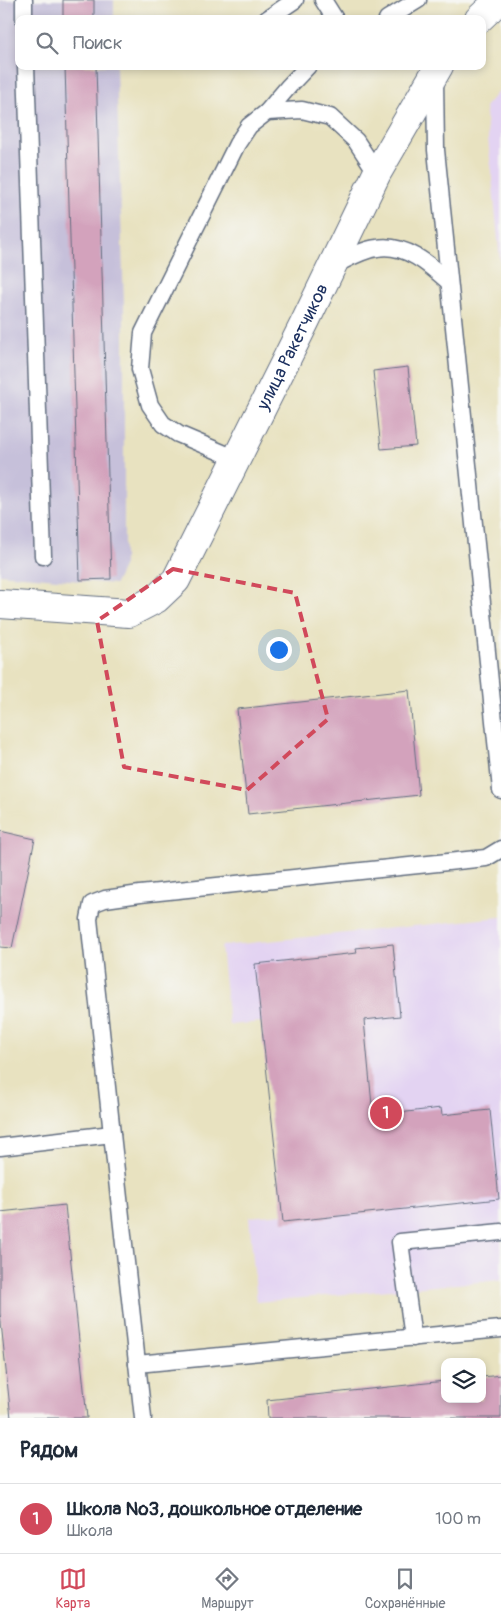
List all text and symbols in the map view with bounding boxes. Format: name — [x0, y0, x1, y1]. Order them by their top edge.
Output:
search box — [15, 15, 486, 70]
icon: search — [33, 29, 61, 57]
text: Поиск — [73, 31, 123, 55]
street label: улица Ракетчиков — [251, 280, 334, 415]
your location — [266, 637, 292, 663]
pin: 1 — [370, 1094, 402, 1132]
map controls — [441, 1358, 486, 1403]
button: layers — [441, 1358, 486, 1403]
text: Рядом — [20, 1437, 78, 1464]
text: Школа №3, дошкольное отделение — [67, 1497, 362, 1521]
text: 1 — [33, 1509, 39, 1529]
text: 100 m — [435, 1509, 481, 1529]
text: Школа — [67, 1521, 113, 1541]
tab: Карта — [55, 1565, 90, 1612]
tab: Маршрут — [201, 1565, 254, 1612]
tab: Сохранённые — [365, 1565, 446, 1612]

